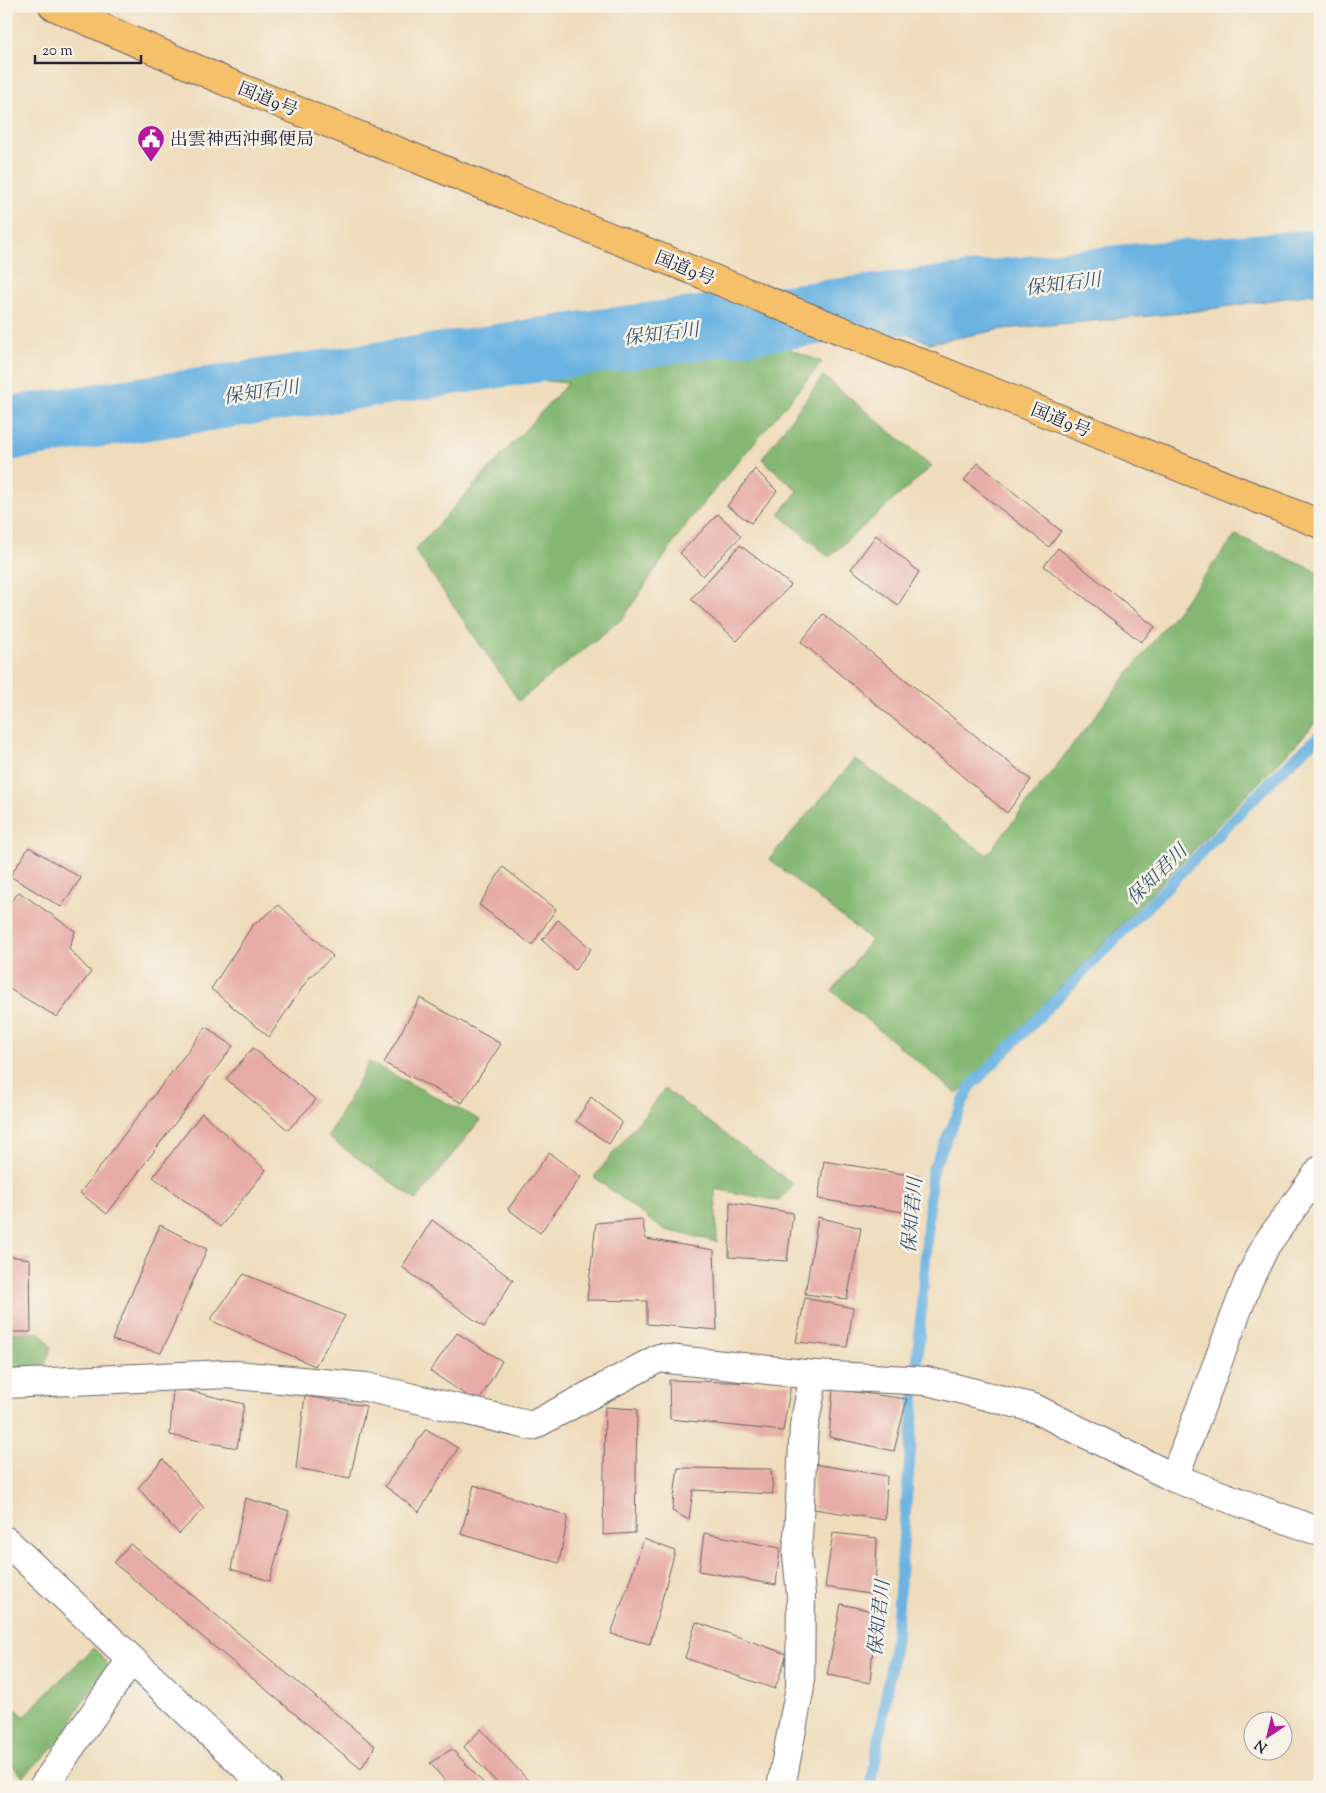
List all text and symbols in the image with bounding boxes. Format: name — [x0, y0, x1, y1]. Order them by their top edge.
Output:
scale bar — [35, 32, 141, 64]
text: 20 m — [42, 41, 73, 62]
street label: 国道9号 — [233, 77, 301, 125]
public building icon: 出雲神西沖郵便局 — [136, 124, 166, 163]
place label: 出雲神西沖郵便局 — [170, 128, 314, 154]
street label: 国道9号 — [650, 246, 718, 294]
water label: 保知石川 — [1024, 267, 1105, 304]
water label: 保知石川 — [622, 317, 703, 354]
water label: 保知石川 — [222, 375, 303, 412]
street label: 国道9号 — [1026, 398, 1094, 446]
water label: 保知君川 — [1121, 838, 1196, 912]
water label: 保知君川 — [897, 1174, 930, 1254]
water label: 保知君川 — [863, 1577, 898, 1657]
north arrow — [1244, 1710, 1294, 1760]
text: N — [1251, 1734, 1272, 1756]

